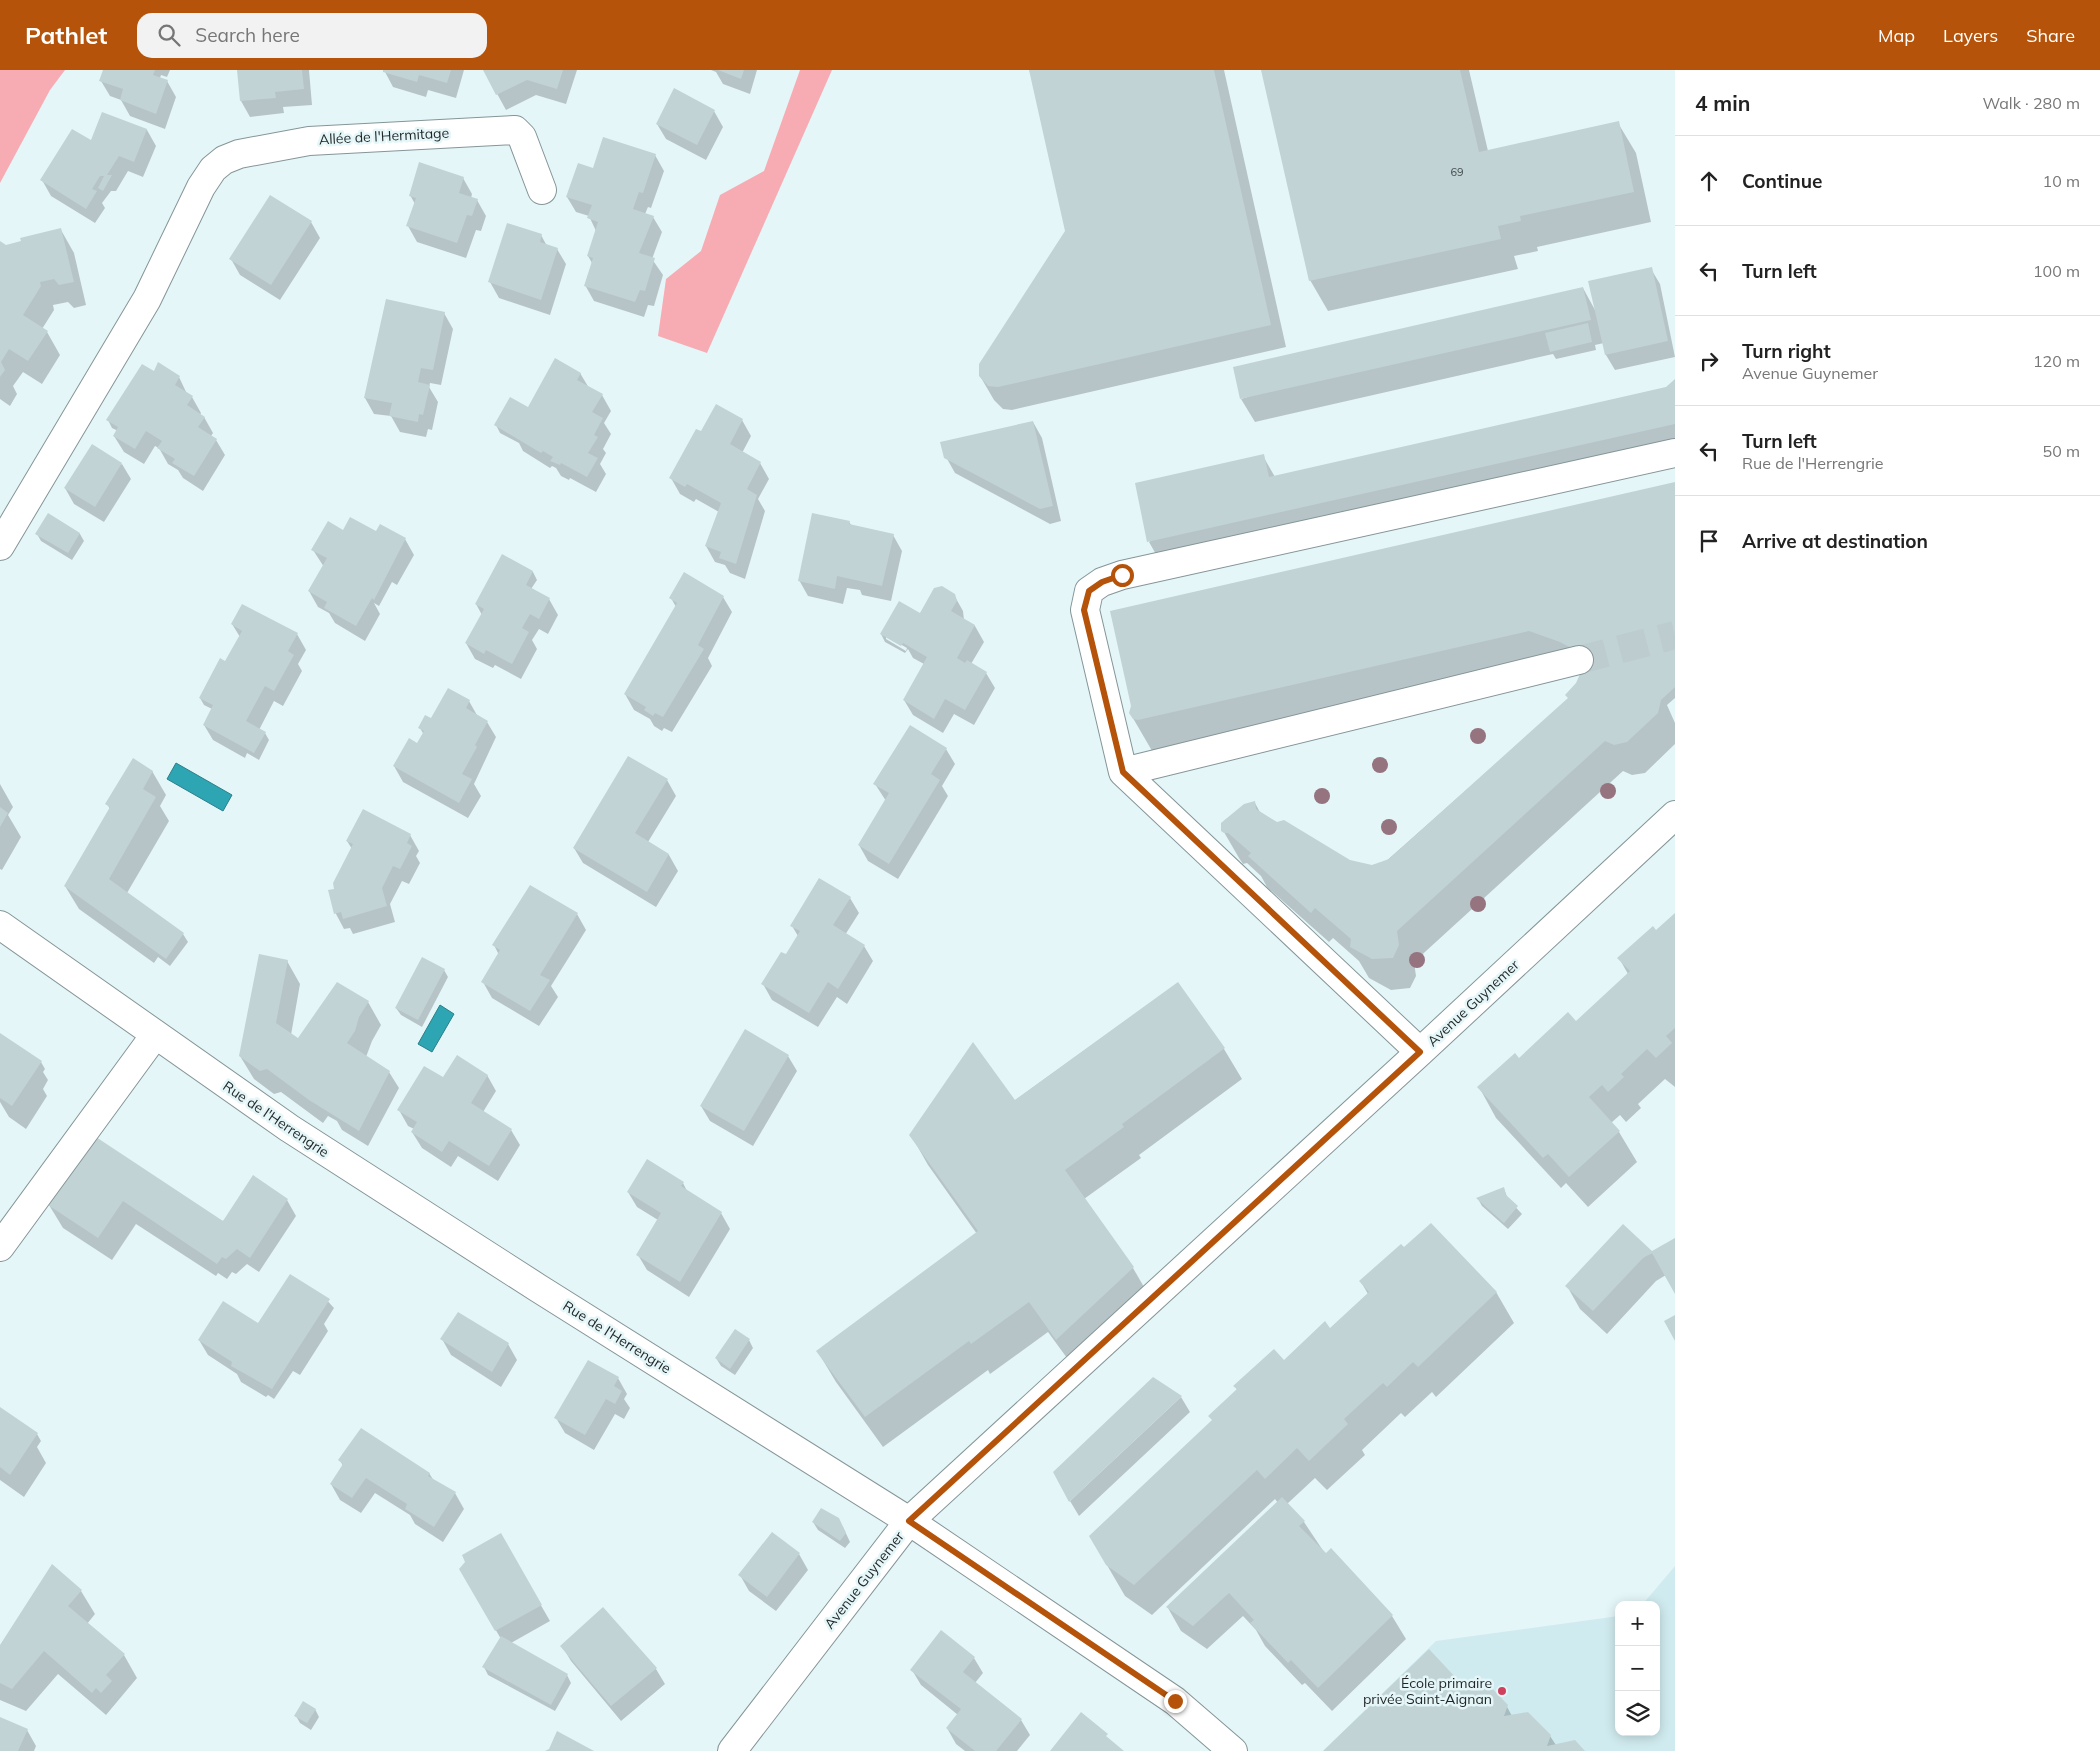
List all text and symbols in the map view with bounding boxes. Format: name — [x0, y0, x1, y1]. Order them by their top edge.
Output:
search box — [137, 13, 487, 58]
text: Pathlet — [25, 20, 107, 50]
icon: search — [155, 21, 183, 49]
text: Search here — [195, 23, 300, 47]
text: Map — [1878, 24, 1915, 47]
text: Layers — [1943, 24, 1998, 47]
text: Share — [2026, 24, 2075, 47]
text: 4 min — [1695, 90, 1750, 116]
text: Walk · 280 m — [1982, 93, 2080, 113]
street label: Allée de l'Hermitage — [318, 124, 450, 148]
house number: 69 — [1450, 165, 1464, 179]
icon: ahead — [1695, 167, 1723, 195]
text: Continue — [1742, 169, 1822, 193]
text: 10 m — [2043, 171, 2080, 191]
icon: left — [1695, 257, 1723, 285]
text: Turn left — [1742, 259, 1817, 283]
text: 100 m — [2033, 261, 2080, 281]
text: Turn right — [1742, 339, 1831, 363]
icon: right — [1695, 347, 1723, 375]
text: 120 m — [2033, 351, 2080, 371]
text: Avenue Guynemer — [1742, 363, 1878, 383]
text: Turn left — [1742, 429, 1817, 453]
icon: left — [1695, 437, 1723, 465]
text: 50 m — [2043, 441, 2080, 461]
text: Rue de l'Herrengrie — [1742, 453, 1884, 473]
icon: arrive — [1695, 527, 1723, 555]
text: Arrive at destination — [1742, 529, 1928, 553]
route start — [1111, 564, 1134, 587]
street label: Avenue Guynemer — [1423, 955, 1523, 1050]
street label: Rue de l'Herrengrie — [220, 1077, 332, 1161]
street label: Rue de l'Herrengrie — [560, 1297, 674, 1377]
street label: Avenue Guynemer — [820, 1527, 908, 1632]
map controls — [1615, 1601, 1660, 1736]
button: + — [1615, 1601, 1660, 1646]
button: − — [1615, 1646, 1660, 1691]
place label: École primaire privée Saint-Aignan — [1363, 1674, 1492, 1708]
marker: École primaire privée Saint-Aignan — [1496, 1685, 1508, 1697]
route end — [1164, 1690, 1187, 1713]
button: layers — [1615, 1691, 1660, 1736]

